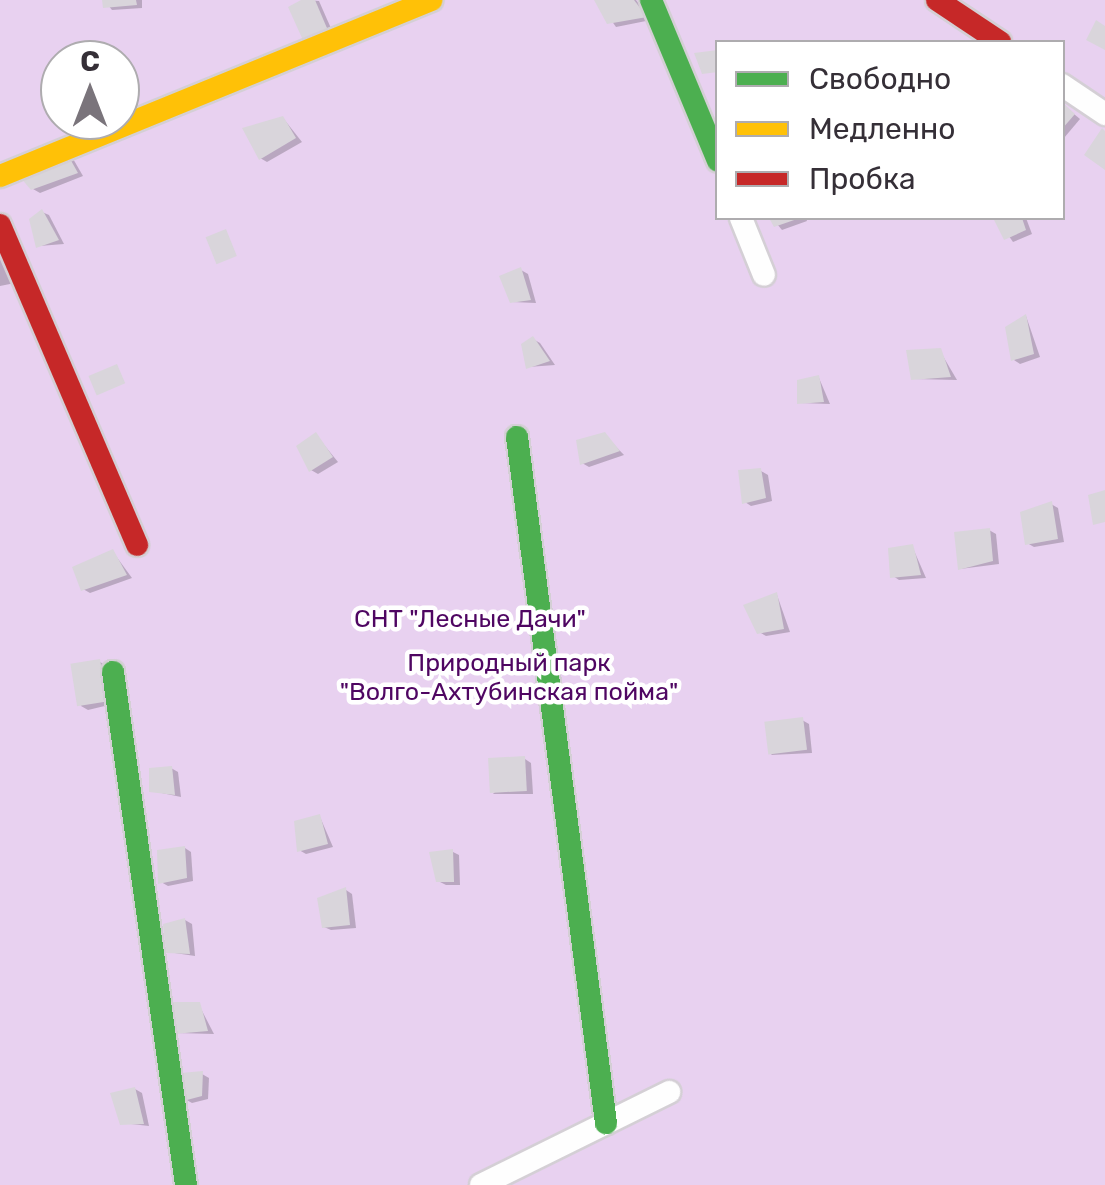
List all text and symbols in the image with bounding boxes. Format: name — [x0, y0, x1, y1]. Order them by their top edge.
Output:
north arrow — [40, 40, 140, 140]
legend — [715, 40, 1065, 220]
text: С — [80, 45, 100, 78]
text: Свободно — [809, 61, 951, 97]
text: Медленно — [809, 111, 956, 147]
text: Пробка — [809, 161, 916, 197]
park label: СНТ "Лесные Дачи" — [354, 604, 586, 634]
park label: Природный парк "Волго-Ахтубинская пойма" — [340, 649, 678, 708]

